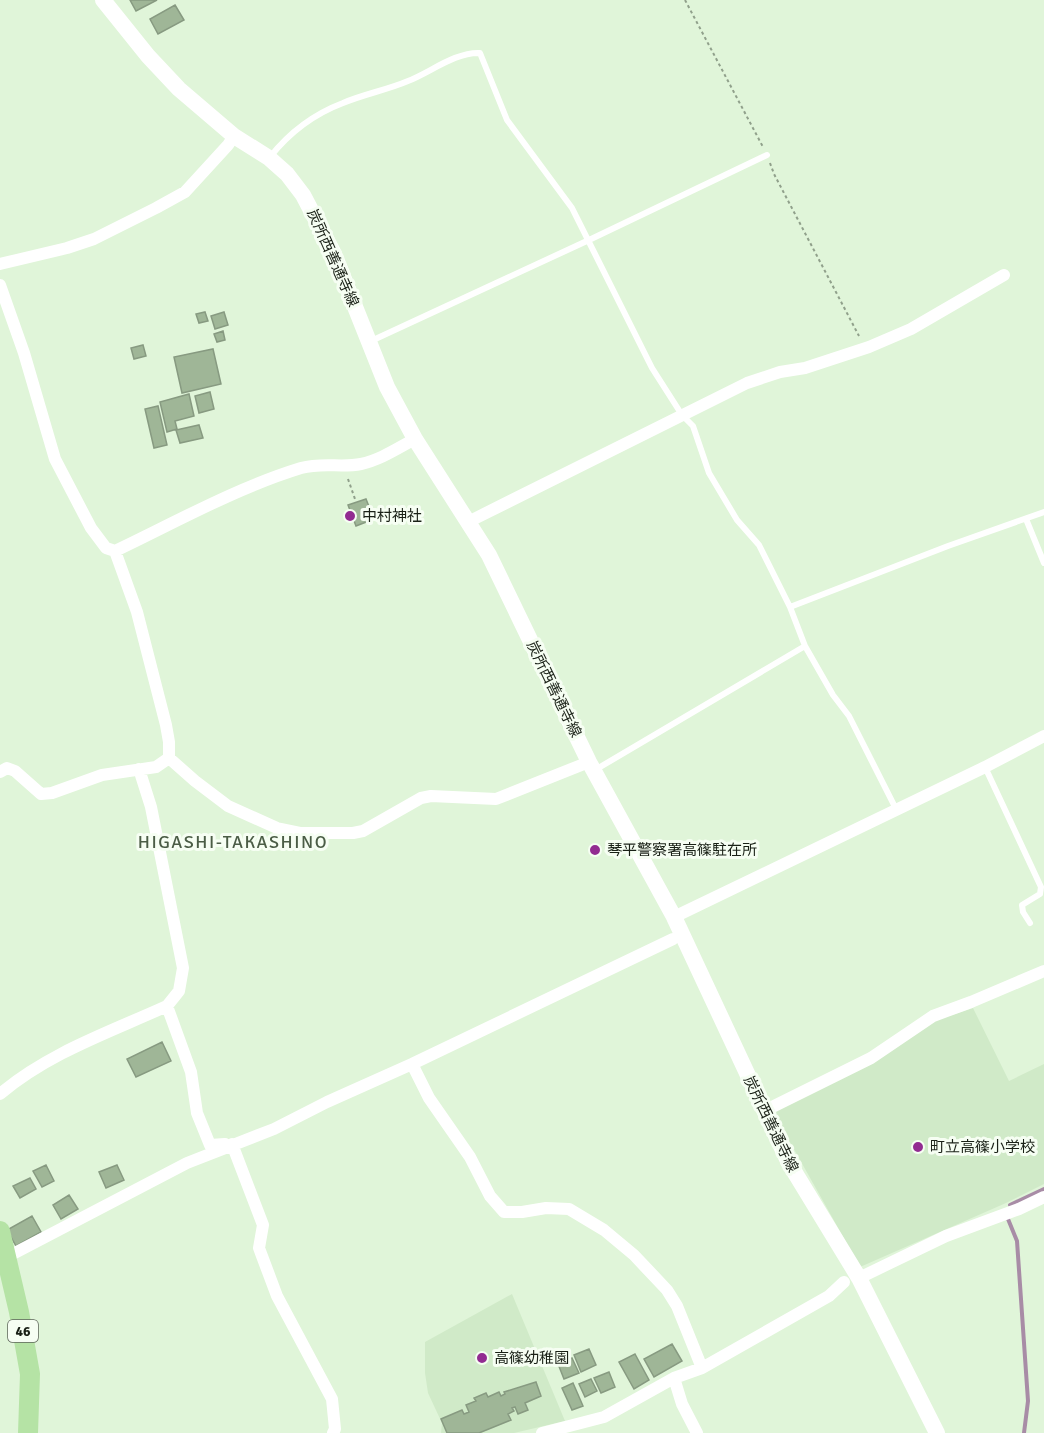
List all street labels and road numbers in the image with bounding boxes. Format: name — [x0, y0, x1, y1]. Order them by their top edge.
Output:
street label: 炭所西善通寺線 — [303, 206, 363, 310]
street label: 炭所西善通寺線 — [523, 638, 585, 740]
street label: 炭所西善通寺線 — [740, 1073, 802, 1175]
road number: 46 — [8, 1320, 38, 1342]

